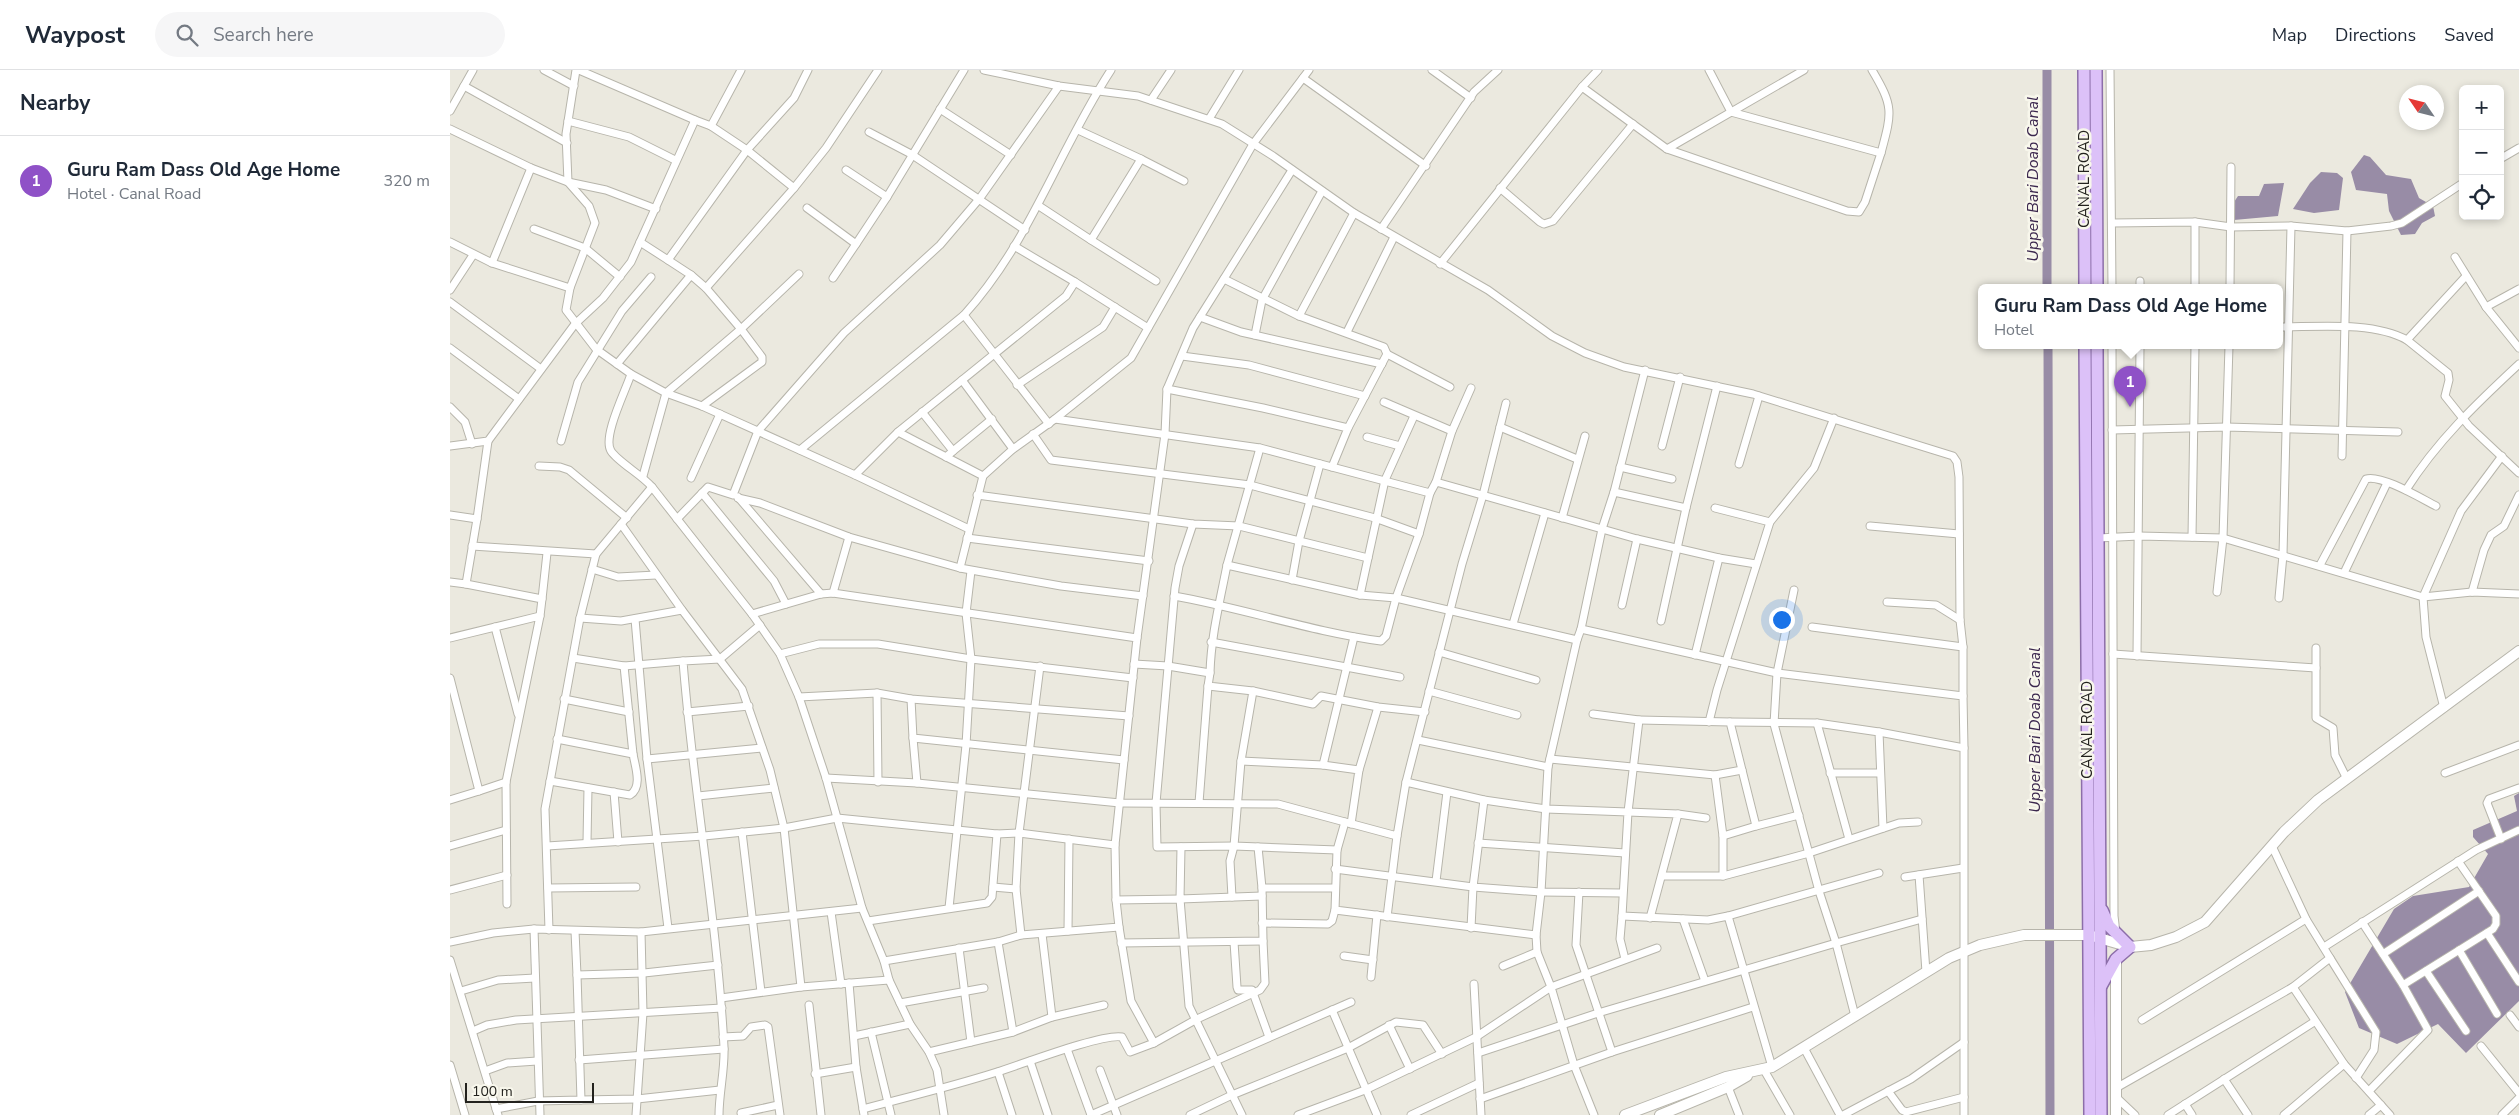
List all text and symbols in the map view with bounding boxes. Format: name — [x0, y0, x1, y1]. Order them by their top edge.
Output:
search box — [155, 12, 505, 57]
text: Waypost — [25, 19, 125, 51]
icon: search — [173, 21, 201, 49]
text: Search here — [213, 22, 314, 48]
text: Map — [2272, 23, 2307, 47]
text: Directions — [2335, 23, 2416, 47]
text: Saved — [2444, 23, 2494, 47]
north arrow — [2399, 85, 2444, 130]
map controls — [2459, 85, 2504, 220]
button: + — [2459, 85, 2504, 130]
text: Nearby — [20, 89, 90, 117]
water label: Upper Bari Doab Canal — [2022, 96, 2044, 262]
street label: CANAL ROAD — [2074, 130, 2094, 228]
button: − — [2459, 130, 2504, 175]
text: Guru Ram Dass Old Age Home — [67, 157, 340, 183]
text: 1 — [31, 170, 41, 192]
text: 320 m — [383, 170, 430, 192]
button: locate — [2459, 175, 2504, 220]
text: Hotel · Canal Road — [67, 183, 201, 205]
popup — [1978, 284, 2283, 349]
text: Guru Ram Dass Old Age Home — [1994, 293, 2267, 319]
text: Hotel — [1994, 319, 2034, 341]
pin: 1 — [2114, 366, 2146, 407]
your location — [1769, 607, 1795, 633]
water label: Upper Bari Doab Canal — [2024, 647, 2046, 813]
street label: CANAL ROAD — [2077, 681, 2097, 779]
scale bar — [465, 1080, 594, 1103]
text: 100 m — [472, 1082, 513, 1101]

